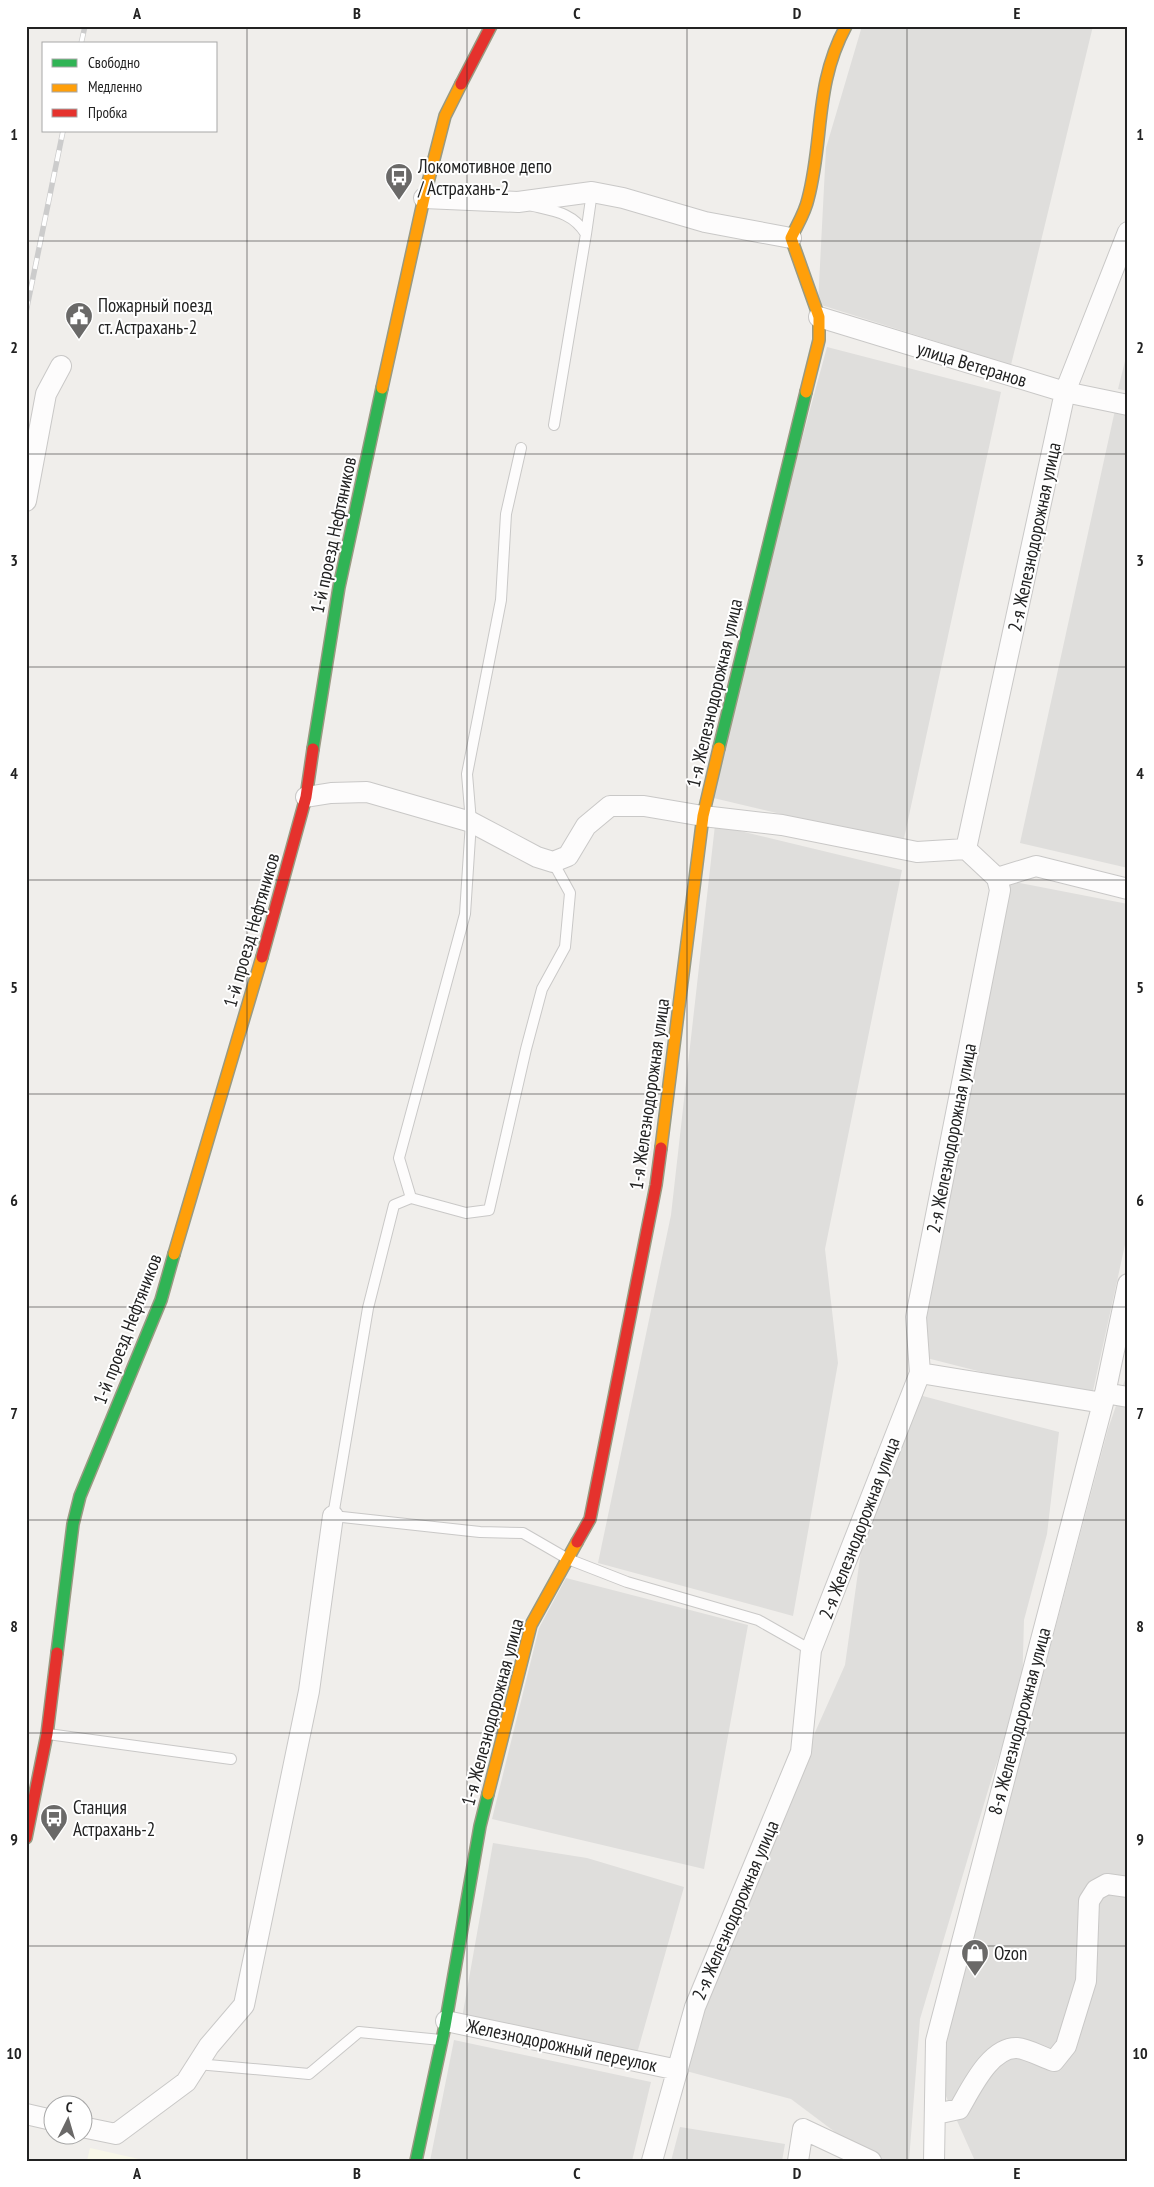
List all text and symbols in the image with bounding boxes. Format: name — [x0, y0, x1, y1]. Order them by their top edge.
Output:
text: A — [132, 3, 142, 23]
text: B — [353, 3, 361, 23]
text: C — [573, 3, 581, 23]
text: D — [793, 3, 802, 23]
text: E — [1014, 3, 1021, 23]
legend — [42, 42, 218, 132]
text: Свободно — [88, 53, 140, 72]
text: Медленно — [88, 77, 142, 96]
text: Пробка — [88, 103, 127, 122]
text: 1 — [10, 124, 18, 144]
text: 1 — [1136, 124, 1144, 144]
place label: Локомотивное депо / Астрахань-2 — [417, 154, 552, 200]
bus stop icon: Локомотивное депо / Астрахань-2 — [384, 162, 414, 201]
place label: Пожарный поезд ст. Астрахань-2 — [98, 293, 213, 339]
public building icon: Пожарный поезд ст. Астрахань-2 — [64, 301, 94, 340]
street label: улица Ветеранов — [914, 336, 1030, 392]
text: 2 — [10, 337, 18, 357]
text: 2 — [1136, 337, 1144, 357]
street label: 2-я Железнодорожная улица — [1002, 440, 1066, 634]
street label: 1-й проезд Нефтяников — [305, 455, 361, 615]
text: 3 — [10, 550, 18, 570]
text: 3 — [1136, 550, 1144, 570]
street label: 1-я Железнодорожная улица — [681, 596, 747, 790]
text: 4 — [10, 763, 18, 783]
text: 4 — [1136, 763, 1144, 783]
street label: 1-й проезд Нефтяников — [218, 850, 284, 1010]
text: 5 — [10, 977, 18, 997]
text: 5 — [1136, 977, 1144, 997]
street label: 1-я Железнодорожная улица — [624, 997, 674, 1191]
street label: 2-я Железнодорожная улица — [921, 1041, 981, 1235]
text: 6 — [10, 1190, 18, 1210]
text: 6 — [1136, 1190, 1144, 1210]
street label: 1-й проезд Нефтяников — [87, 1250, 167, 1408]
text: 7 — [10, 1403, 18, 1423]
text: 7 — [1136, 1403, 1144, 1423]
street label: 2-я Железнодорожная улица — [813, 1434, 905, 1622]
text: 8 — [10, 1616, 18, 1636]
street label: 1-я Железнодорожная улица — [455, 1616, 529, 1808]
text: 8 — [1136, 1616, 1144, 1636]
street label: 8-я Железнодорожная улица — [982, 1625, 1056, 1817]
place label: Станция Астрахань-2 — [73, 1795, 155, 1841]
bus stop icon: Станция Астрахань-2 — [39, 1803, 69, 1842]
street label: 2-я Железнодорожная улица — [686, 1817, 784, 2003]
text: 9 — [10, 1829, 18, 1849]
text: 9 — [1136, 1829, 1144, 1849]
shop icon: Ozon — [960, 1938, 990, 1977]
place label: Ozon — [994, 1941, 1027, 1965]
street label: Железнодорожный переулок — [464, 2013, 660, 2077]
text: 10 — [6, 2043, 22, 2063]
text: 10 — [1132, 2043, 1148, 2063]
north arrow — [42, 2094, 92, 2144]
text: С — [65, 2098, 74, 2116]
text: A — [132, 2163, 142, 2183]
text: B — [353, 2163, 361, 2183]
text: C — [573, 2163, 581, 2183]
text: D — [793, 2163, 802, 2183]
text: E — [1014, 2163, 1021, 2183]

